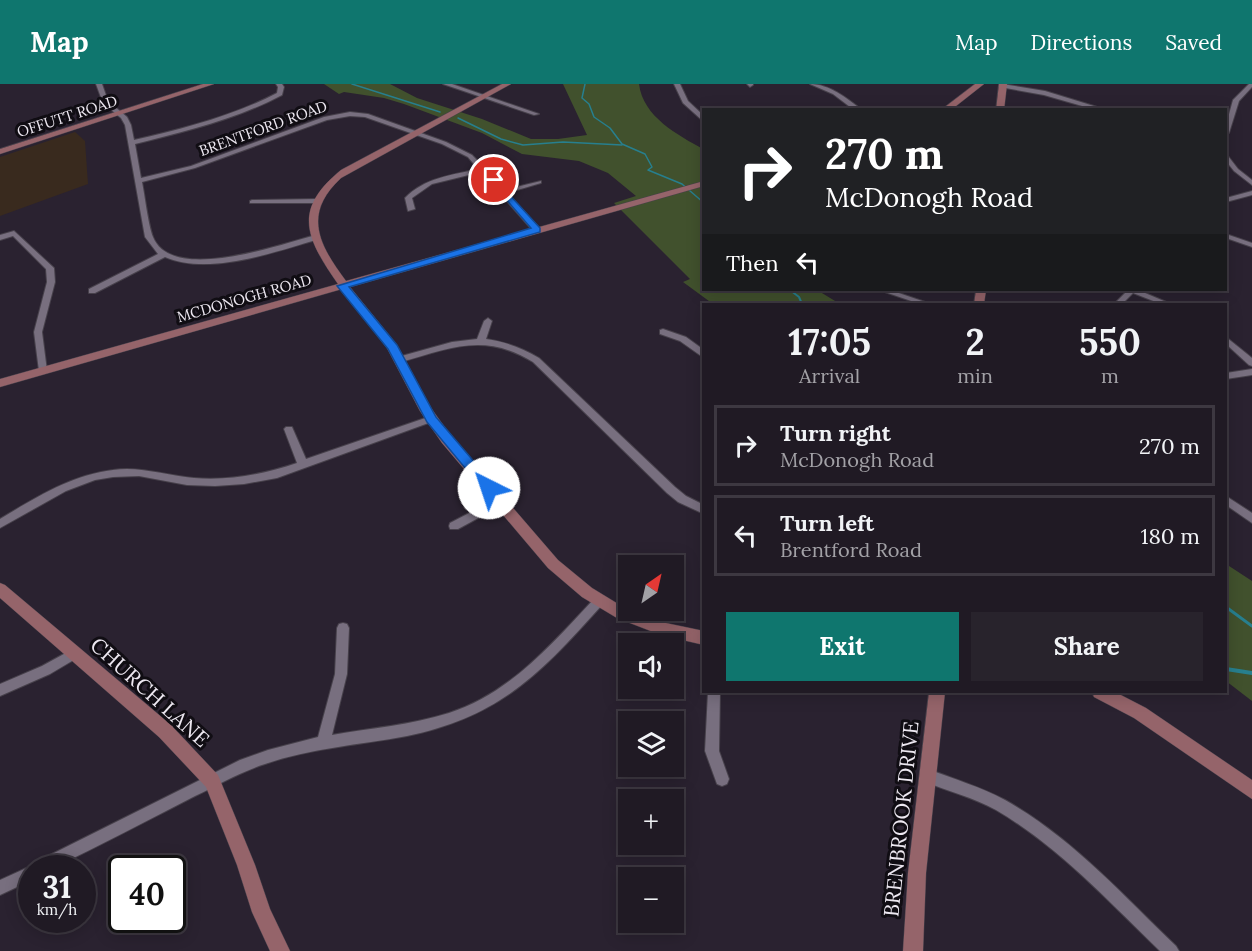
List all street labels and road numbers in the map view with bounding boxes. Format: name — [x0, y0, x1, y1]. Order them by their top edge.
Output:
street label: OFFUTT ROAD — [14, 91, 120, 141]
street label: BRENTFORD ROAD — [196, 96, 330, 160]
street label: MCDONOGH ROAD — [174, 270, 314, 326]
street label: CHURCH LANE — [85, 631, 215, 753]
street label: BRENBROOK DRIVE — [877, 720, 925, 918]

